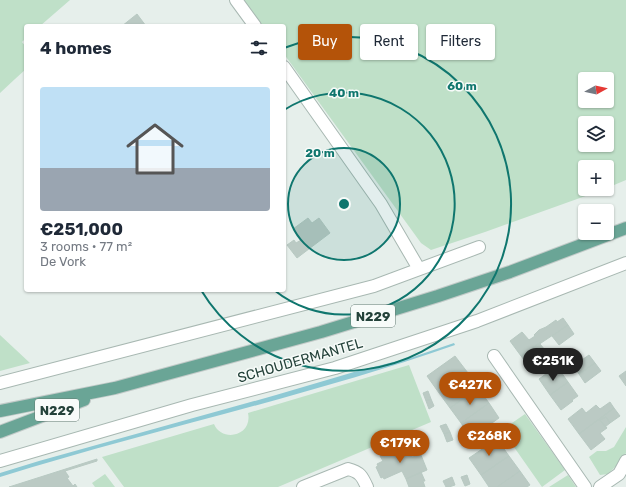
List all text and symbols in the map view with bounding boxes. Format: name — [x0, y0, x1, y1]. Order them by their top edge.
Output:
chip: Buy — [298, 24, 352, 60]
chip: Rent — [360, 24, 418, 60]
chip: Filters — [426, 24, 495, 60]
icon: filters — [248, 37, 270, 59]
text: 4 homes — [40, 38, 112, 58]
north arrow — [578, 72, 614, 108]
map controls — [578, 72, 614, 240]
text: 60 m — [447, 79, 477, 93]
text: 40 m — [329, 86, 359, 100]
icon: home — [119, 113, 191, 185]
button: layers — [578, 116, 614, 152]
text: 20 m — [305, 146, 335, 160]
button: + — [578, 160, 614, 196]
centre of rings — [337, 197, 351, 211]
button: − — [578, 204, 614, 240]
text: €251,000 — [40, 219, 123, 239]
text: 3 rooms · 77 m² — [40, 239, 132, 254]
text: De Vork — [40, 254, 86, 269]
road number: N229 — [351, 305, 395, 327]
street label: SCHOUDERMANTEL — [236, 334, 365, 386]
pin: €251K — [525, 348, 581, 382]
text: €251K — [532, 353, 574, 368]
pin: €427K — [442, 372, 498, 406]
text: €427K — [448, 377, 492, 392]
road number: N229 — [35, 399, 79, 421]
pin: €268K — [461, 423, 517, 457]
text: €268K — [467, 428, 511, 443]
pin: €179K — [372, 430, 428, 464]
text: €179K — [379, 435, 421, 450]

